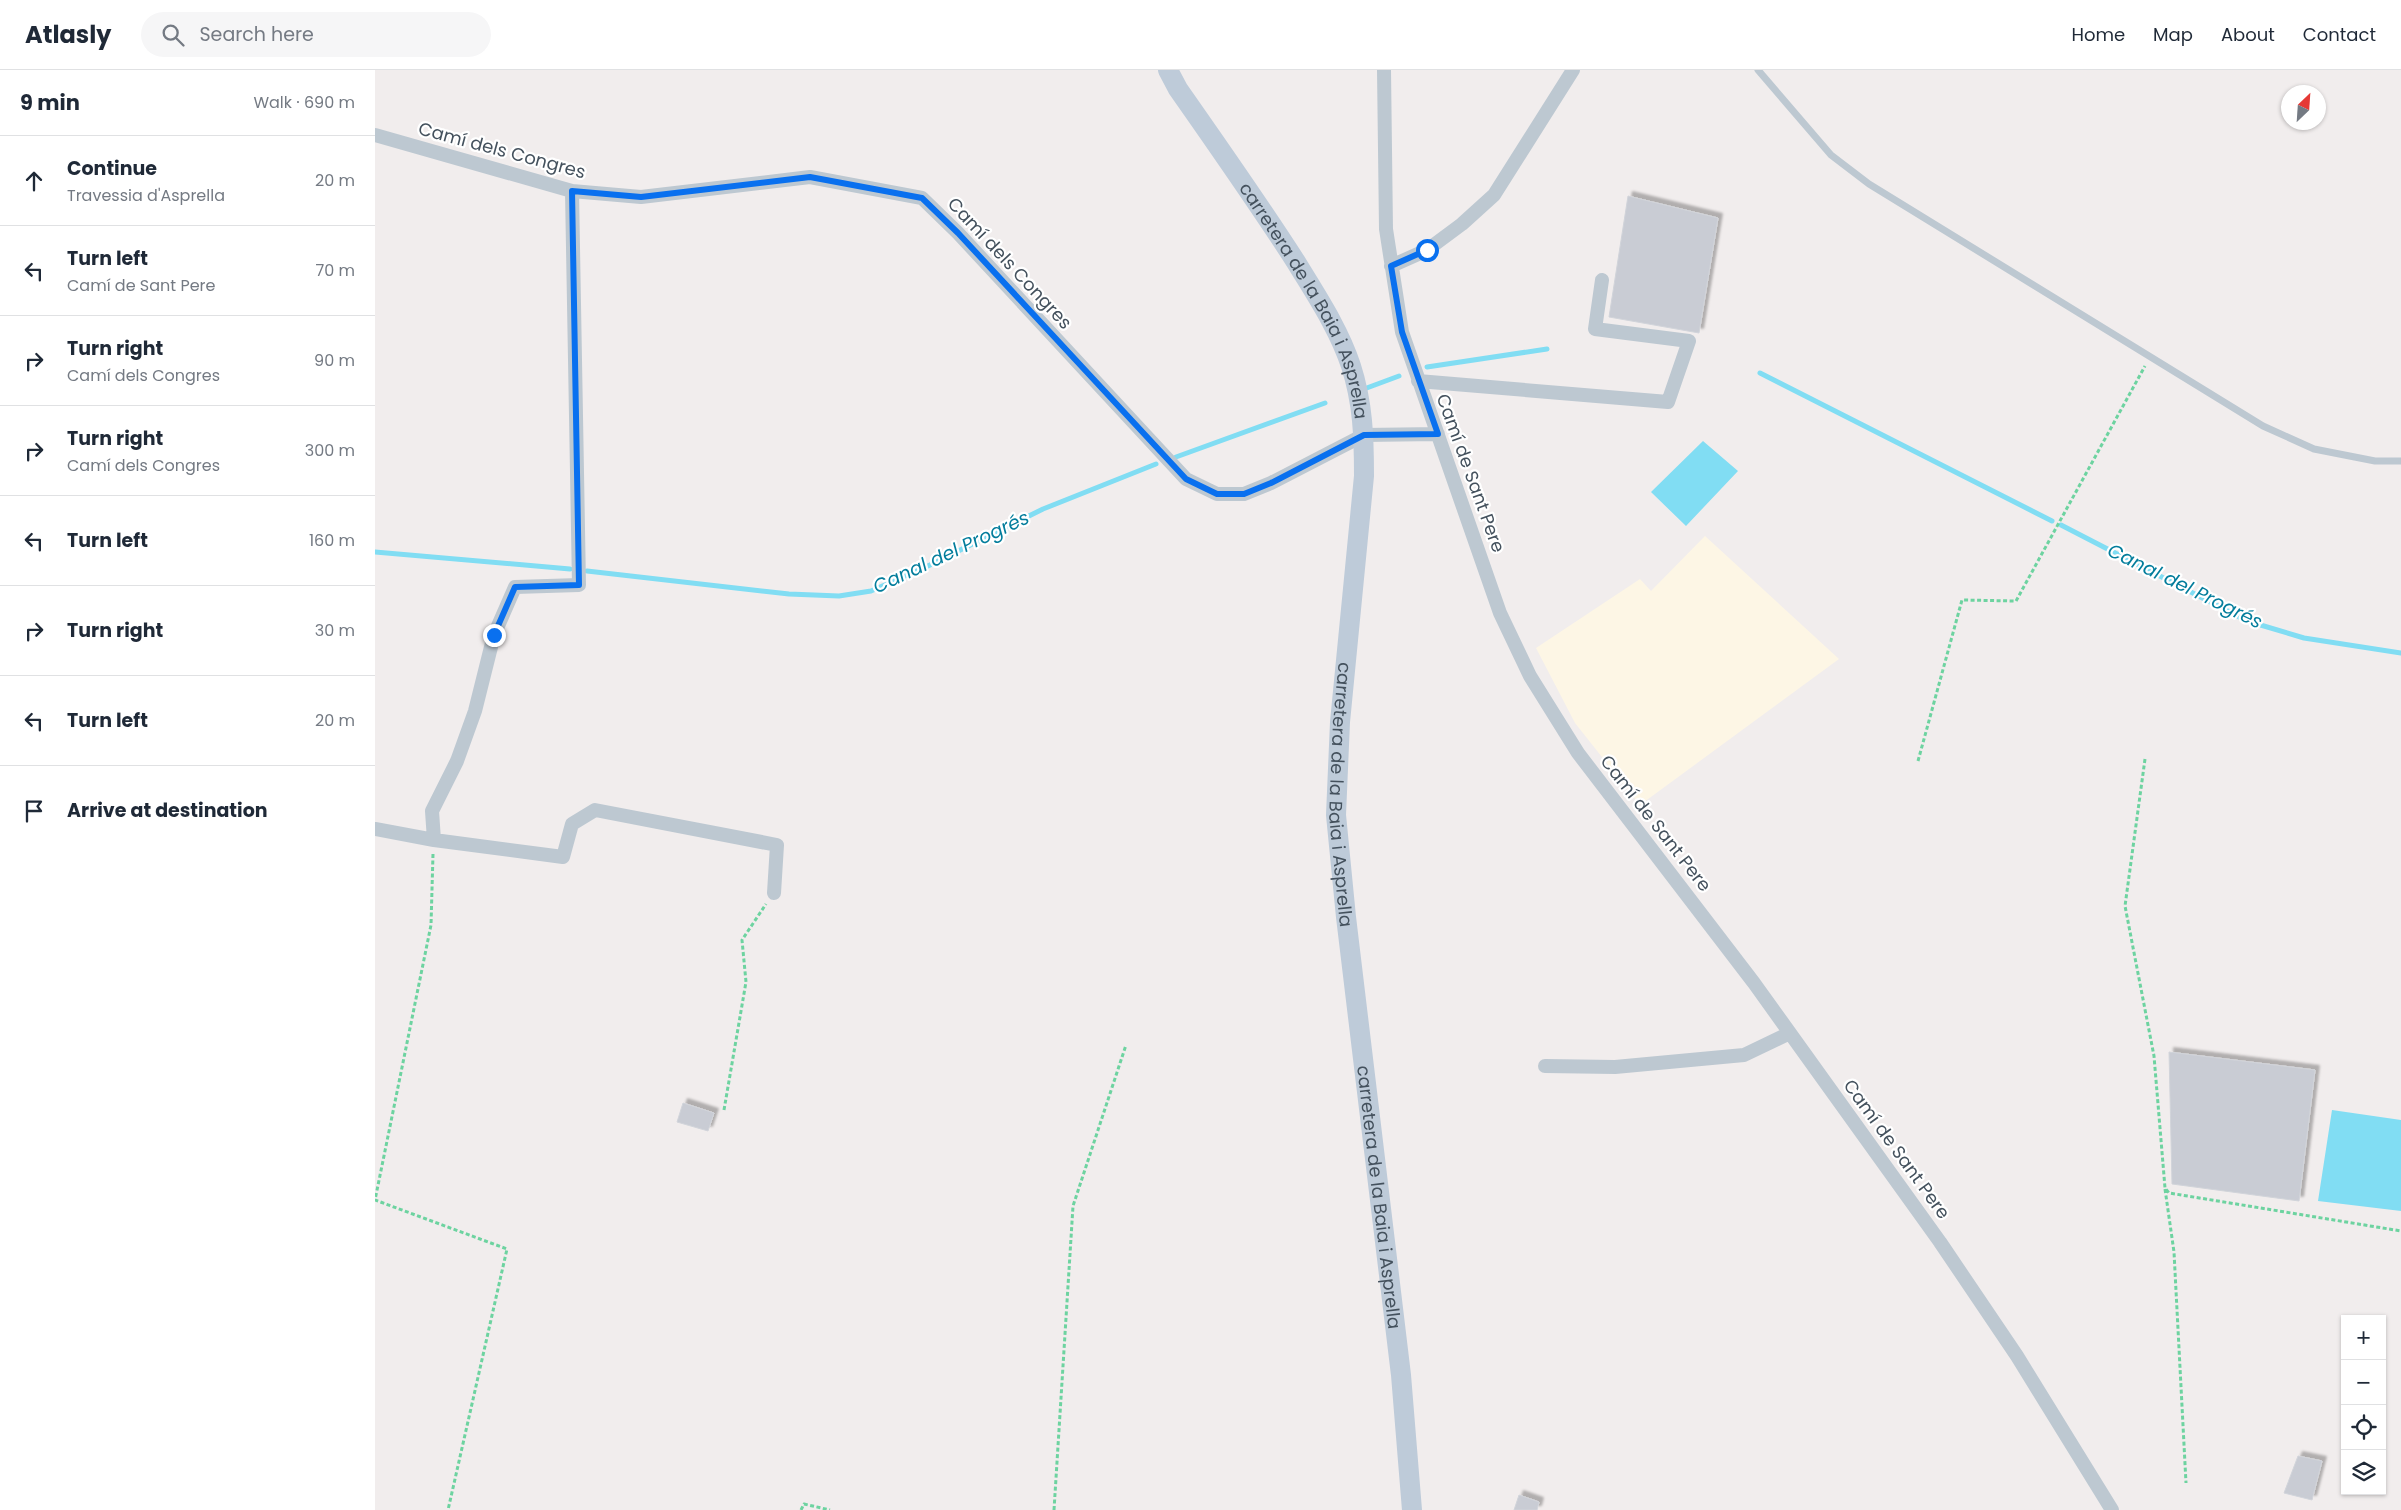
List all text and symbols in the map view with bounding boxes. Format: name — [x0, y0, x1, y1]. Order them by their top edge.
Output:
search box — [141, 12, 491, 57]
text: Atlasly — [25, 18, 111, 51]
icon: search — [159, 21, 187, 49]
text: Search here — [199, 21, 314, 48]
text: Home — [2071, 22, 2125, 47]
text: Map — [2153, 22, 2193, 47]
text: About — [2221, 22, 2275, 47]
text: Contact — [2303, 22, 2376, 47]
north arrow — [2281, 85, 2326, 130]
text: 9 min — [20, 88, 80, 117]
text: Walk · 690 m — [253, 91, 355, 114]
street label: Camí dels Congres — [416, 116, 588, 184]
text: Continue — [67, 155, 157, 182]
icon: ahead — [20, 167, 48, 195]
text: 20 m — [315, 169, 355, 192]
street label: carretera de la Baia i Asprella — [1234, 177, 1374, 420]
text: Travessia d'Asprella — [67, 184, 225, 207]
street label: Camí dels Congres — [942, 192, 1078, 334]
route start — [1416, 239, 1439, 262]
text: Turn left — [67, 245, 148, 272]
icon: left — [20, 257, 48, 285]
text: 70 m — [315, 259, 355, 282]
text: Camí de Sant Pere — [67, 274, 215, 297]
text: Turn right — [67, 335, 163, 362]
icon: right — [20, 347, 48, 375]
text: 90 m — [314, 349, 355, 372]
text: Camí dels Congres — [67, 364, 220, 387]
street label: Camí de Sant Pere — [1431, 390, 1511, 556]
text: Turn right — [67, 425, 163, 452]
icon: right — [20, 437, 48, 465]
text: 300 m — [305, 439, 355, 462]
text: Camí dels Congres — [67, 454, 220, 477]
water label: Canal del Progrés — [868, 504, 1034, 600]
icon: left — [20, 527, 48, 555]
text: Turn left — [67, 527, 148, 554]
text: 160 m — [309, 529, 355, 552]
water label: Canal del Progrés — [2103, 537, 2267, 635]
icon: right — [20, 617, 48, 645]
text: Turn right — [67, 617, 163, 644]
text: 30 m — [315, 619, 355, 642]
route end — [483, 624, 506, 647]
street label: carretera de la Baia i Asprella — [1323, 661, 1360, 928]
icon: left — [20, 707, 48, 735]
text: Turn left — [67, 707, 148, 734]
text: 20 m — [315, 709, 355, 732]
street label: Camí de Sant Pere — [1595, 749, 1717, 897]
icon: arrive — [20, 797, 48, 825]
text: Arrive at destination — [67, 797, 268, 824]
street label: carretera de la Baia i Asprella — [1351, 1064, 1408, 1330]
street label: Camí de Sant Pere — [1838, 1074, 1956, 1224]
map controls — [2341, 1315, 2386, 1495]
button: + — [2341, 1315, 2386, 1360]
button: − — [2341, 1360, 2386, 1405]
button: locate — [2341, 1405, 2386, 1450]
button: layers — [2341, 1450, 2386, 1495]

